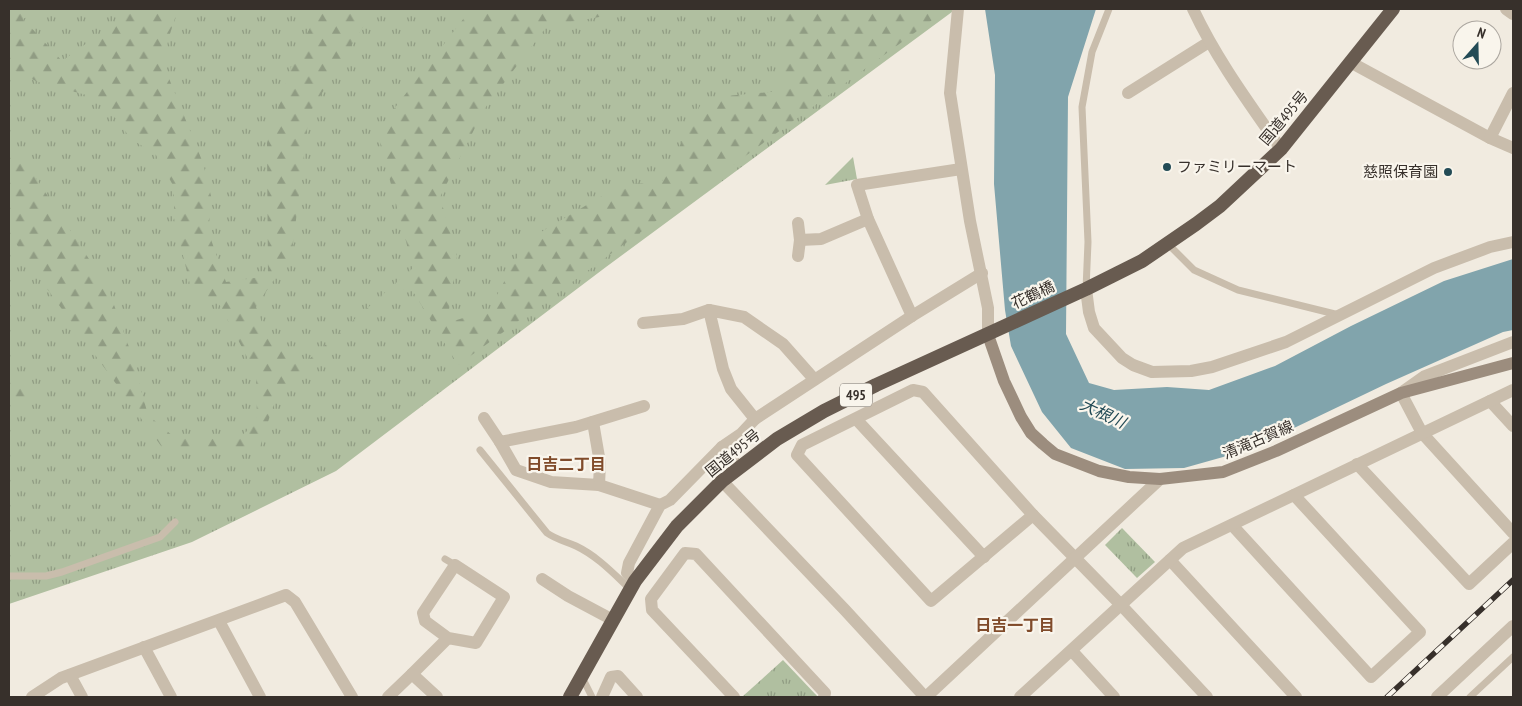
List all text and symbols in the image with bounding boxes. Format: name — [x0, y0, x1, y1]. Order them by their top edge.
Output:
north arrow — [1452, 20, 1502, 70]
text: N — [1475, 23, 1488, 43]
street label: 国道495号 — [1255, 87, 1312, 149]
place label: ファミリーマート — [1177, 157, 1297, 176]
marker: ファミリーマート — [1161, 161, 1173, 173]
place label: 慈照保育園 — [1363, 162, 1438, 181]
marker: 慈照保育園 — [1442, 166, 1454, 178]
street label: 花鶴橋 — [1008, 276, 1057, 313]
road number: 495 — [840, 384, 872, 406]
water label: 大根川 — [1077, 394, 1131, 433]
street label: 清滝古賀線 — [1220, 416, 1296, 463]
street label: 国道495号 — [701, 425, 764, 481]
district label: 日吉二丁目 — [526, 454, 606, 474]
district label: 日吉一丁目 — [975, 615, 1055, 635]

